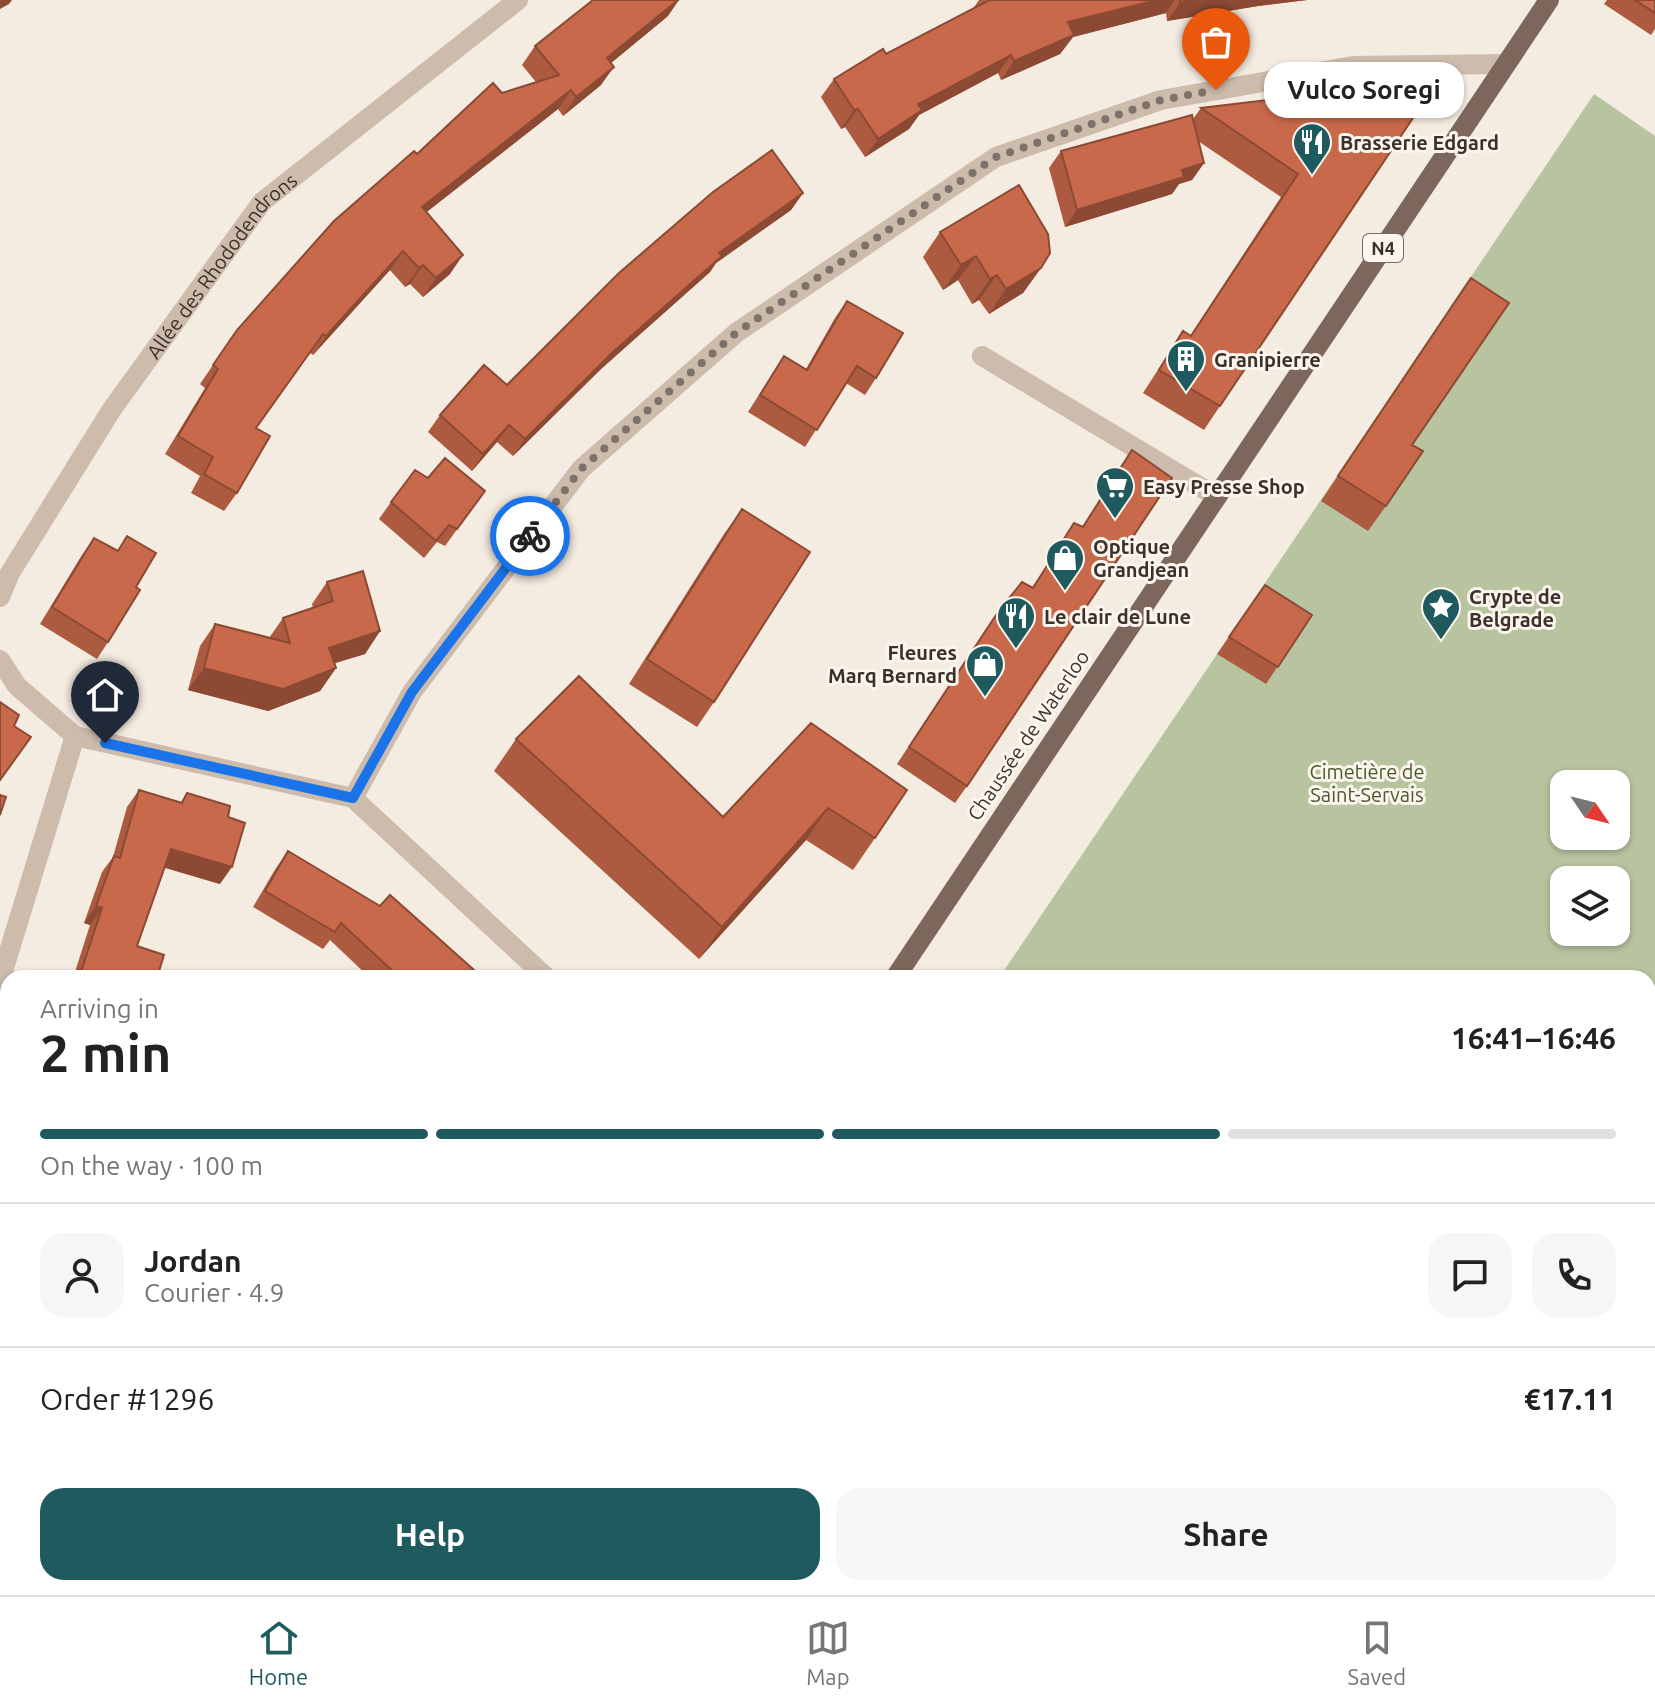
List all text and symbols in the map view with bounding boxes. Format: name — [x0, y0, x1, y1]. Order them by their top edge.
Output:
pin — [1182, 8, 1250, 90]
icon: bag — [1194, 20, 1238, 64]
callout: Vulco Soregi — [1264, 62, 1464, 118]
text: Vulco Soregi — [1287, 75, 1441, 104]
restaurant icon: Brasserie Edgard — [1291, 121, 1333, 176]
place label: Brasserie Edgard — [1340, 131, 1499, 154]
street label: Allée des Rhododendrons — [141, 168, 301, 363]
road number: N4 — [1363, 234, 1403, 262]
building icon: Granipierre — [1165, 338, 1207, 393]
place label: Granipierre — [1214, 348, 1321, 371]
supermarket icon: Easy Presse Shop — [1094, 465, 1136, 520]
place label: Easy Presse Shop — [1143, 475, 1305, 498]
courier — [490, 496, 570, 576]
icon: bike — [508, 514, 552, 558]
place label: Optique Grandjean — [1093, 535, 1189, 581]
shop icon: Optique Grandjean — [1044, 537, 1086, 592]
place label: Crypte de Belgrade — [1469, 585, 1561, 631]
place icon: Crypte de Belgrade — [1420, 586, 1462, 641]
restaurant icon: Le clair de Lune — [995, 595, 1037, 650]
place label: Le clair de Lune — [1044, 605, 1191, 628]
place label: Fleures Marq Bernard — [828, 641, 957, 687]
shop icon: Fleures Marq Bernard — [964, 643, 1006, 698]
street label: Chaussée de Waterloo — [962, 646, 1094, 824]
pin — [71, 661, 139, 743]
icon: home — [83, 673, 127, 717]
park label: Cimetière de Saint-Servais — [1309, 760, 1425, 806]
north arrow — [1550, 770, 1630, 850]
map controls — [1550, 770, 1630, 946]
button: layers — [1550, 866, 1630, 946]
text: Arriving in — [40, 994, 159, 1023]
text: 16:41–16:46 — [1451, 1021, 1616, 1055]
text: 2 min — [40, 1024, 171, 1082]
text: On the way · 100 m — [40, 1151, 263, 1180]
button: person — [40, 1233, 124, 1317]
button: chat — [1428, 1233, 1512, 1317]
button: phone — [1532, 1233, 1616, 1317]
text: Jordan — [144, 1244, 242, 1278]
text: Courier · 4.9 — [144, 1278, 284, 1307]
text: Order #1296 — [40, 1382, 214, 1416]
text: €17.11 — [1524, 1382, 1616, 1416]
button: Help — [40, 1488, 820, 1580]
button: Share — [836, 1488, 1616, 1580]
tab: Home — [249, 1616, 308, 1689]
tab: Map — [806, 1616, 850, 1689]
tab: Saved — [1348, 1616, 1406, 1689]

